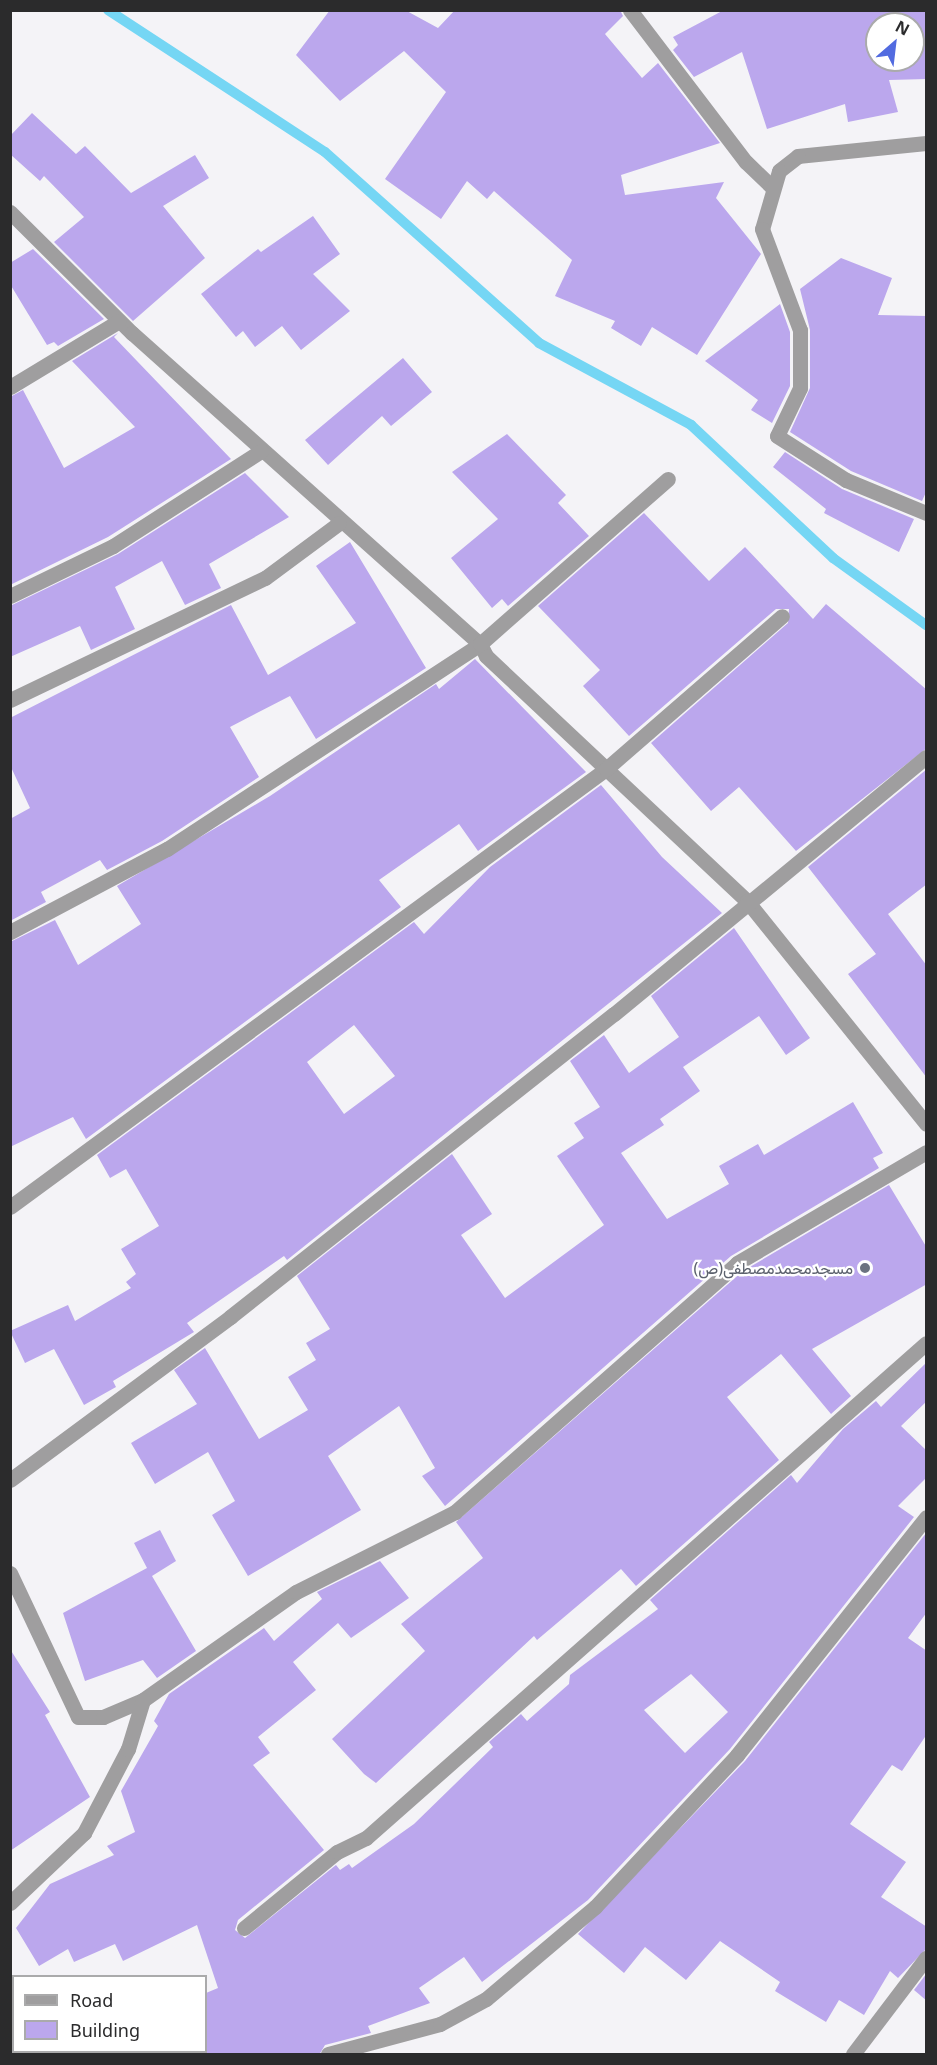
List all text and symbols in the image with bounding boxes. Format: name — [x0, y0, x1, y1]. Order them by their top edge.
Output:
north arrow — [865, 12, 925, 72]
text: N — [892, 15, 913, 41]
place label: مسجدمحمدمصطفی(ص) — [693, 1258, 853, 1278]
marker: مسجدمحمدمصطفی(ص) — [858, 1261, 872, 1275]
legend — [12, 1975, 207, 2053]
text: Road — [70, 1988, 113, 2012]
text: Building — [70, 2018, 140, 2042]

